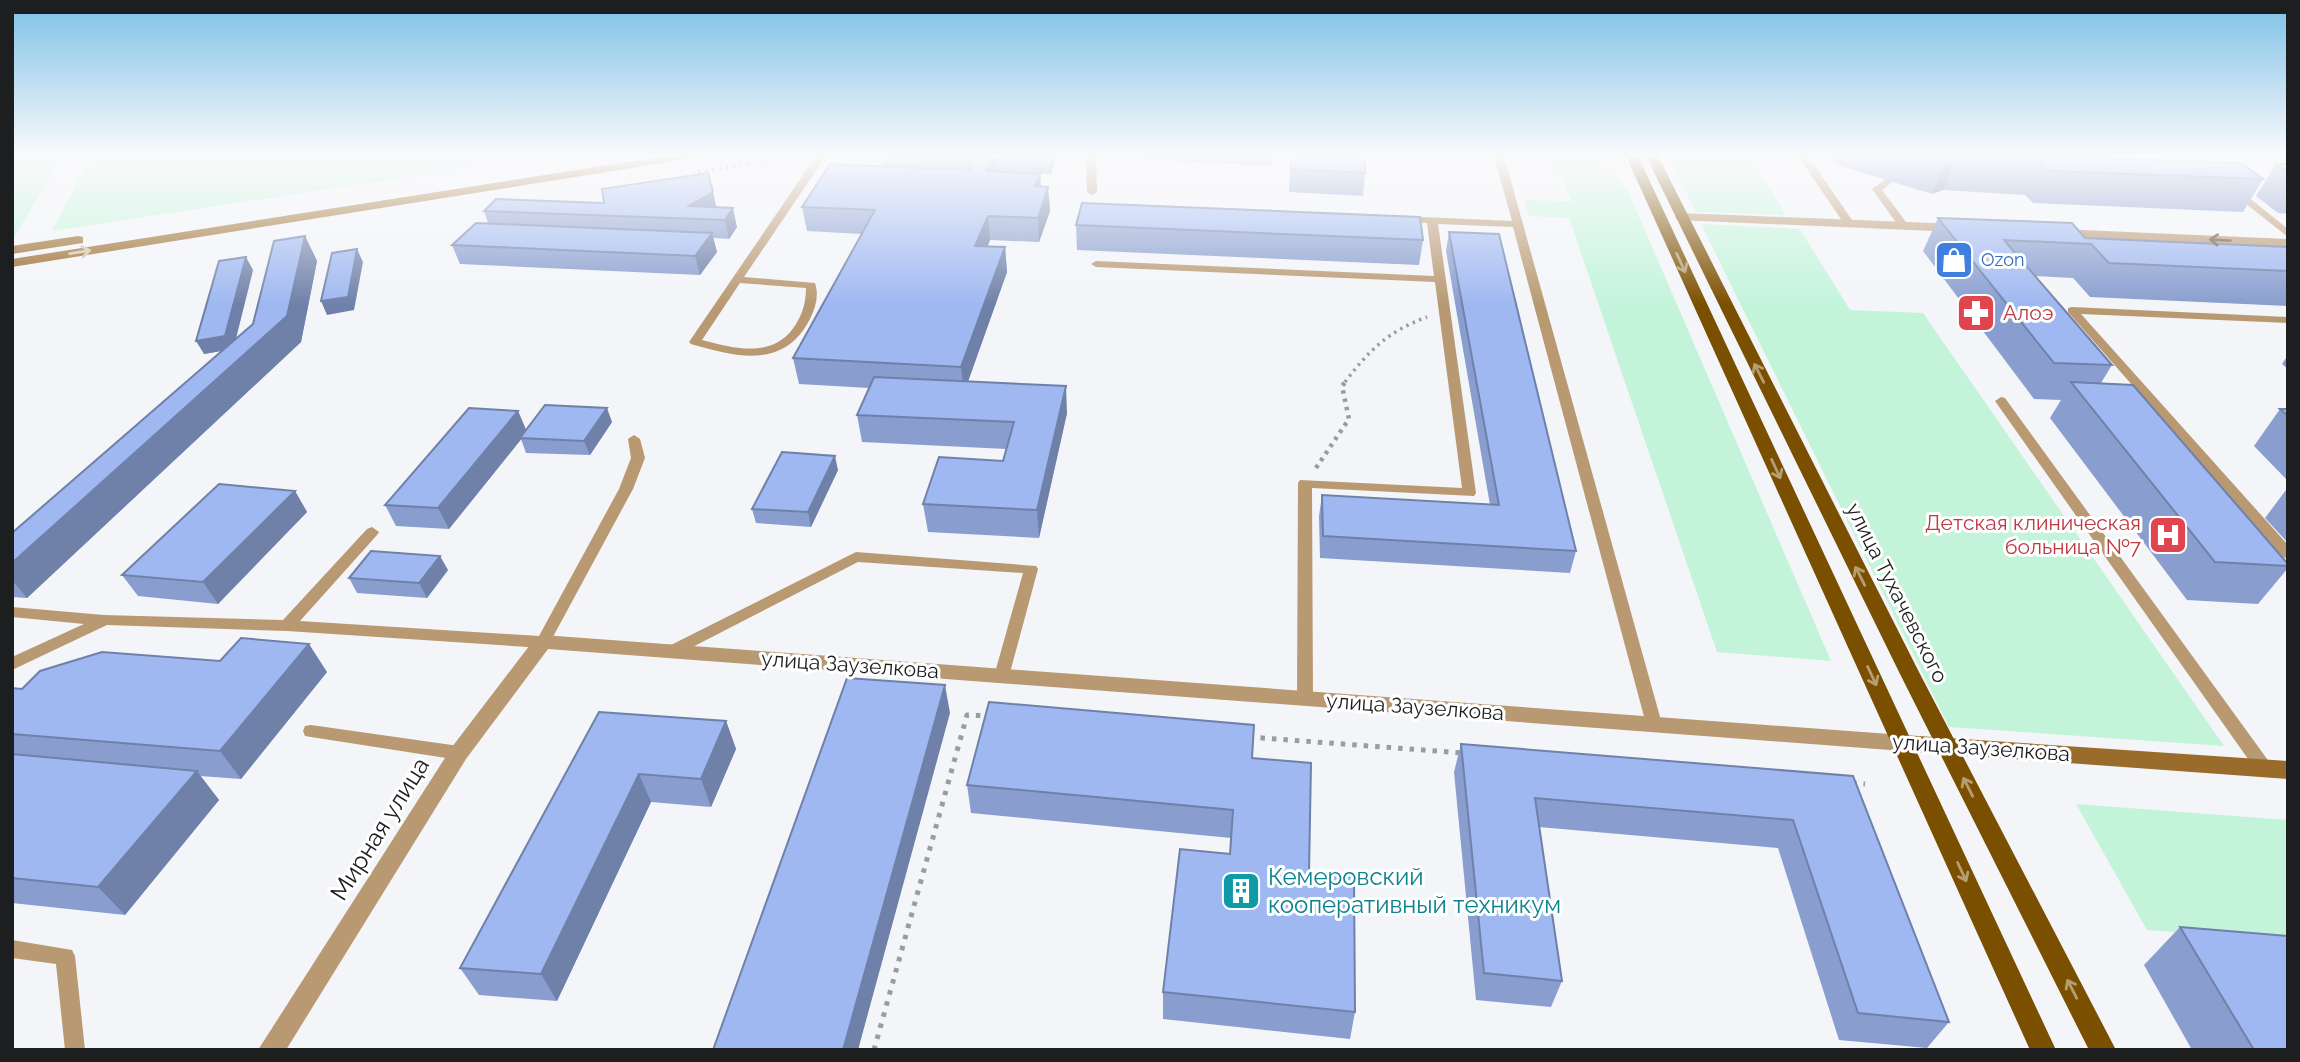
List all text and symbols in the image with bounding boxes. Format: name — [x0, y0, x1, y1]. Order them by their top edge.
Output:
one-way arrow — [2208, 233, 2231, 246]
shop icon: Ozon — [1933, 239, 1975, 281]
one-way arrow — [68, 245, 91, 258]
place label: Ozon — [1981, 249, 2024, 270]
one-way arrow — [1675, 251, 1688, 273]
pharmacy icon: Алоэ — [1955, 292, 1997, 334]
place label: Алоэ — [2003, 300, 2053, 325]
one-way arrow — [1751, 363, 1765, 384]
one-way arrow — [1770, 458, 1783, 479]
street label: улица Тухачевского — [1841, 499, 1954, 687]
place label: Детская клиническая больница №7 — [1925, 510, 2142, 559]
hospital icon: Детская клиническая больница №7 — [2147, 514, 2189, 556]
one-way arrow — [1853, 566, 1867, 587]
street label: улица Заузелкова — [760, 646, 940, 683]
one-way arrow — [1866, 664, 1879, 686]
street label: улица Заузелкова — [1325, 688, 1505, 725]
street label: улица Заузелкова — [1891, 729, 2071, 766]
street label: Мирная улица — [324, 752, 435, 906]
one-way arrow — [1961, 777, 1975, 798]
one-way arrow — [1956, 861, 1969, 882]
place label: Кемеровский кооперативный техникум — [1268, 862, 1561, 919]
building icon: Кемеровский кооперативный техникум — [1220, 870, 1262, 912]
one-way arrow — [2065, 979, 2079, 1000]

